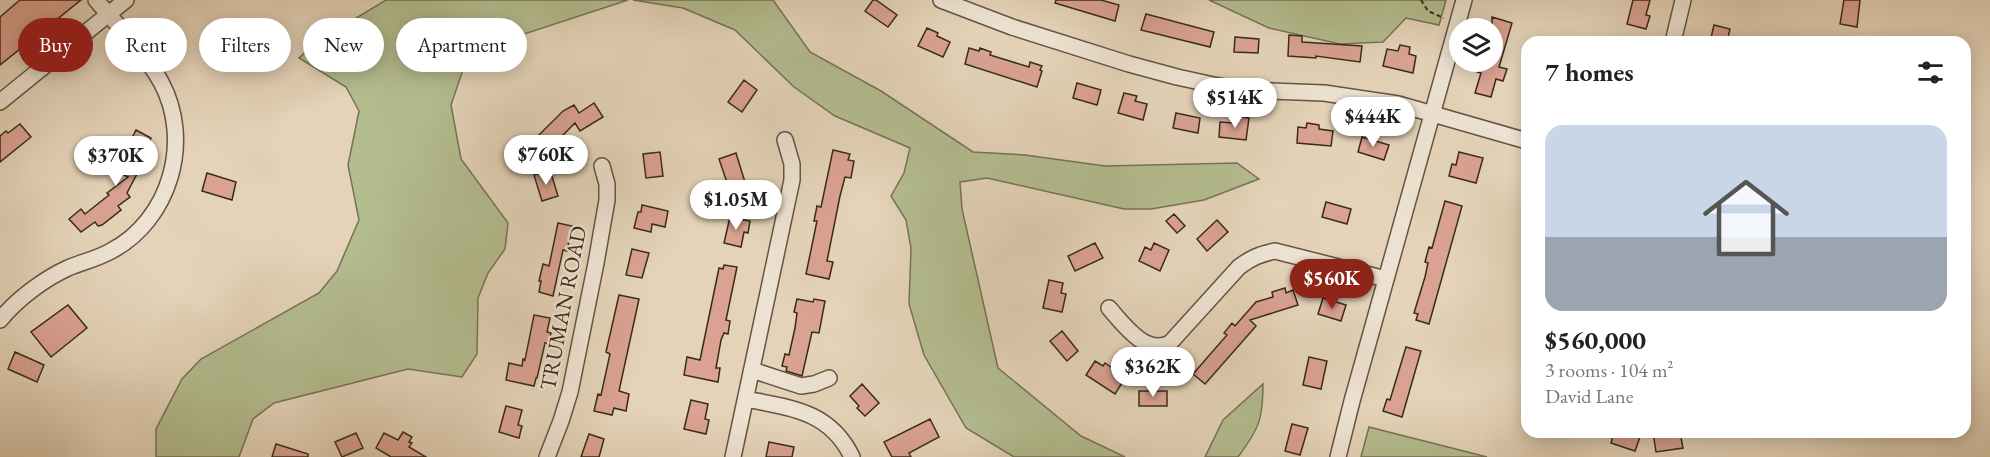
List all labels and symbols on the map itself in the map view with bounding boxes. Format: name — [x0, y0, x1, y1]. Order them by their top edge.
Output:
pin: $514K — [1193, 78, 1277, 129]
pin: $444K — [1331, 97, 1415, 148]
pin: $760K — [504, 135, 588, 186]
pin: $370K — [74, 136, 158, 187]
pin: $1.05M — [687, 180, 785, 231]
street label: TRUMAN ROAD — [533, 223, 593, 393]
pin: $560K — [1290, 259, 1374, 310]
pin: $362K — [1111, 347, 1195, 398]

